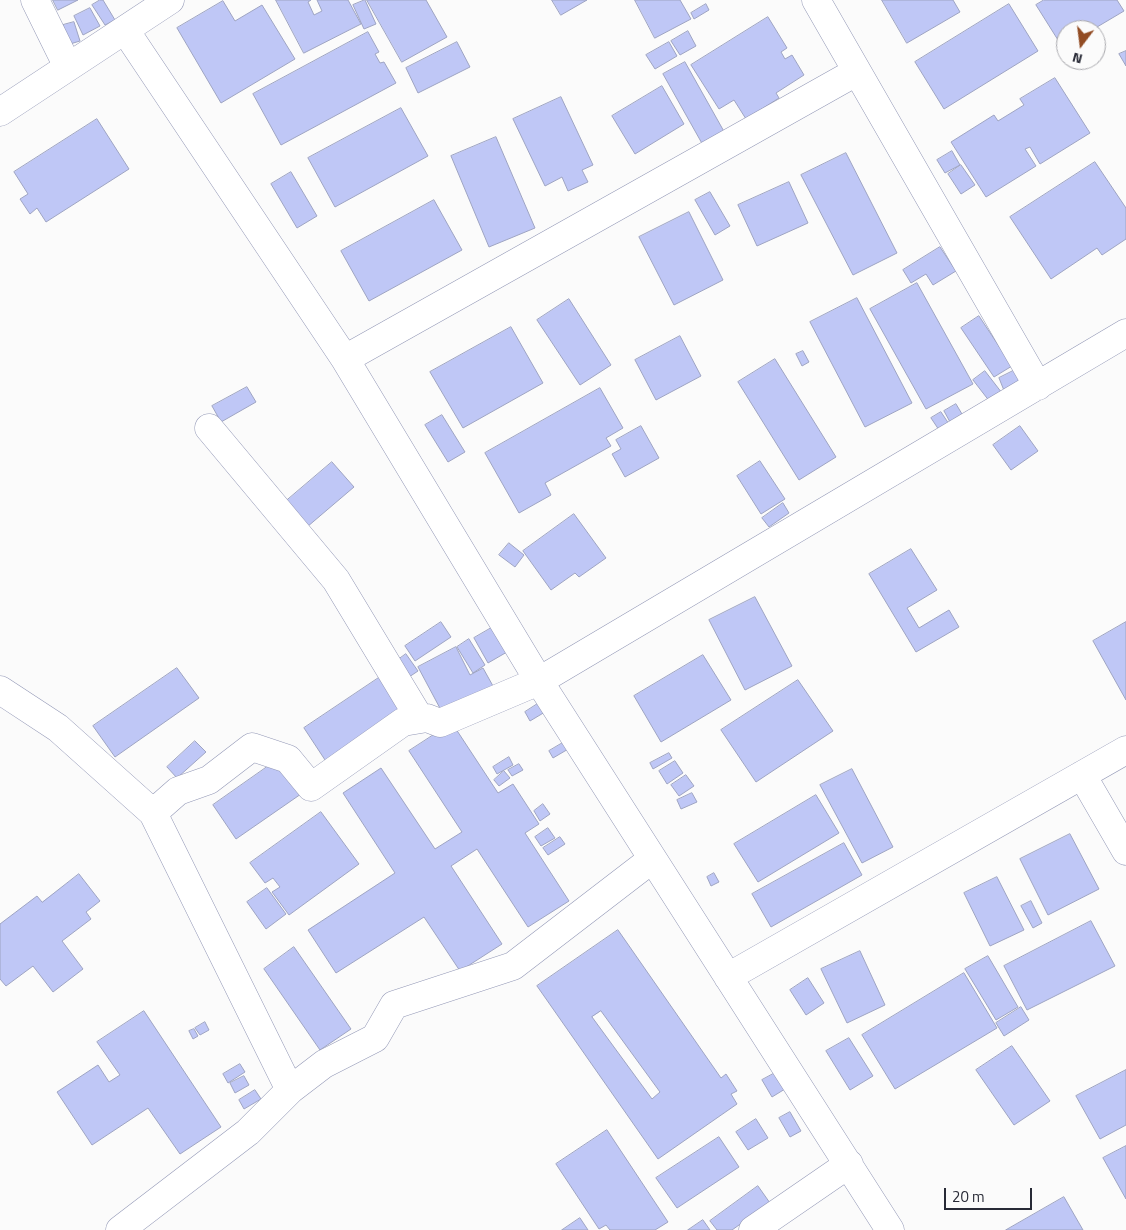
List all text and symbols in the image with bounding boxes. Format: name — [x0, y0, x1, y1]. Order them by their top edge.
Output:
north arrow — [1056, 20, 1106, 70]
text: N — [1070, 48, 1085, 70]
scale bar — [946, 1178, 1034, 1210]
text: 20 m — [952, 1185, 985, 1208]

